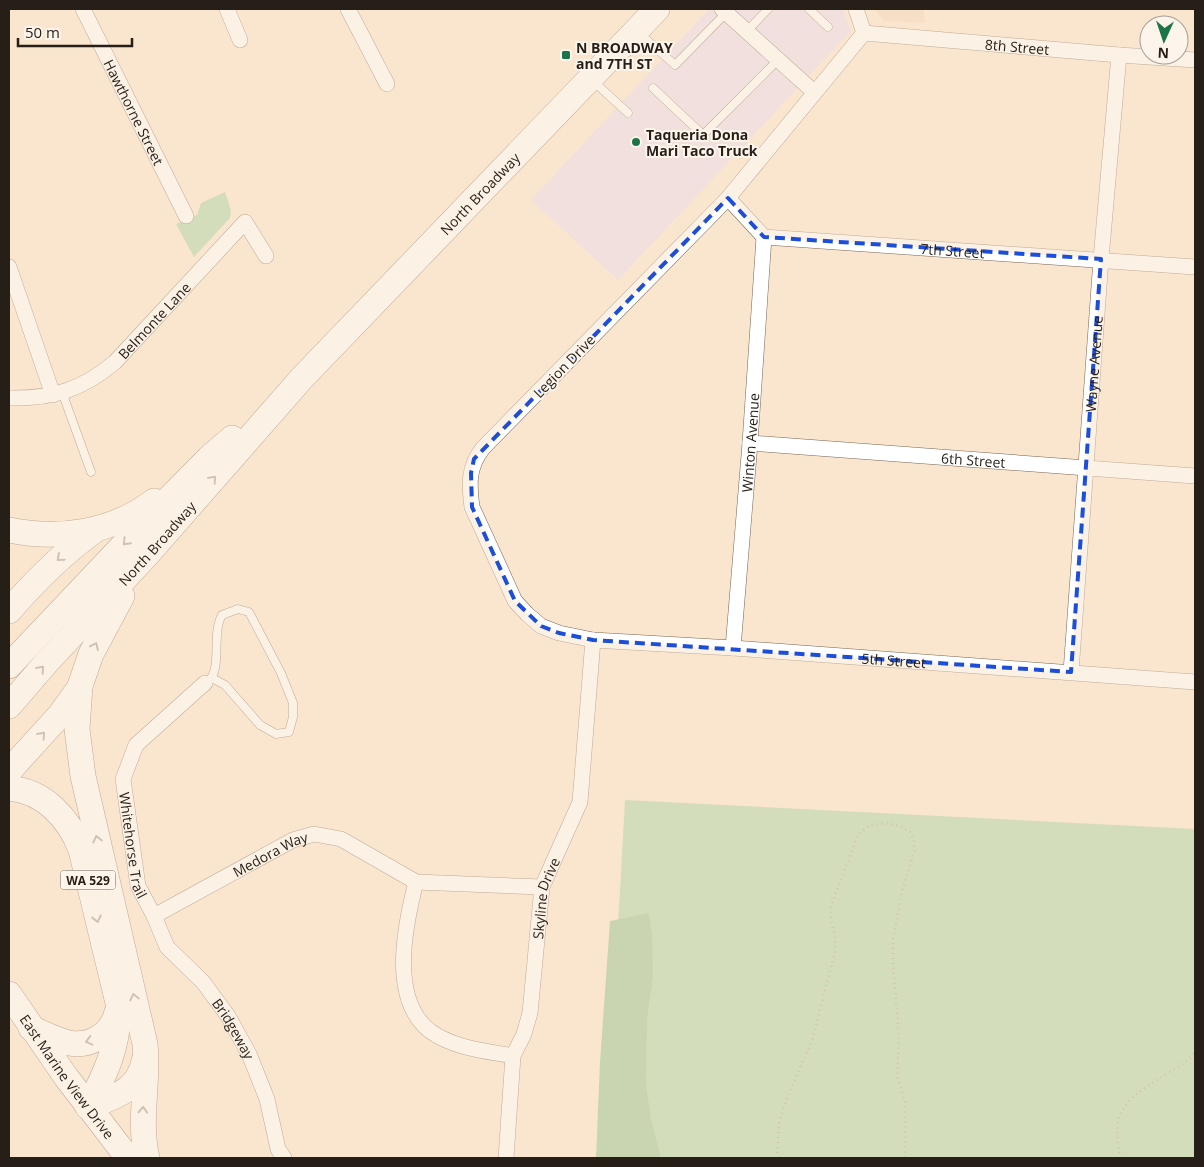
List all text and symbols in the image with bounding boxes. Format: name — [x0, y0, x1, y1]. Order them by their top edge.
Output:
scale bar — [18, 15, 131, 47]
north arrow — [1139, 15, 1189, 65]
text: 50 m — [25, 22, 60, 42]
street label: 8th Street — [984, 34, 1050, 58]
place label: N BROADWAY and 7TH ST — [576, 38, 673, 73]
text: N — [1157, 44, 1169, 63]
marker: N BROADWAY and 7TH ST — [560, 49, 572, 61]
street label: Hawthorne Street — [100, 56, 169, 168]
place label: Taqueria Dona Mari Taco Truck — [646, 125, 758, 160]
marker: Taqueria Dona Mari Taco Truck — [630, 136, 642, 148]
street label: North Broadway — [436, 148, 524, 239]
street label: 7th Street — [920, 238, 985, 262]
street label: Belmonte Lane — [113, 277, 194, 363]
street label: Wayne Avenue — [1080, 315, 1106, 413]
street label: Legion Drive — [529, 330, 599, 402]
street label: Winton Avenue — [736, 392, 763, 493]
street label: 6th Street — [941, 448, 1006, 471]
one-way arrow — [207, 476, 216, 485]
street label: North Broadway — [114, 496, 200, 589]
one-way arrow — [123, 537, 132, 546]
one-way arrow — [57, 552, 66, 561]
one-way arrow — [89, 642, 99, 651]
street label: 5th Street — [861, 648, 927, 672]
one-way arrow — [35, 665, 44, 674]
one-way arrow — [36, 731, 45, 740]
street label: Whitehorse Trail — [115, 791, 152, 901]
street label: Medora Way — [229, 827, 311, 881]
one-way arrow — [93, 834, 103, 843]
street label: Skyline Drive — [528, 854, 564, 940]
road number: WA 529 — [61, 870, 116, 890]
one-way arrow — [91, 914, 102, 923]
one-way arrow — [129, 992, 140, 1001]
street label: Bridgeway — [208, 994, 260, 1062]
street label: East Marine View Drive — [16, 1010, 119, 1142]
one-way arrow — [84, 1035, 93, 1046]
one-way arrow — [138, 1106, 149, 1114]

